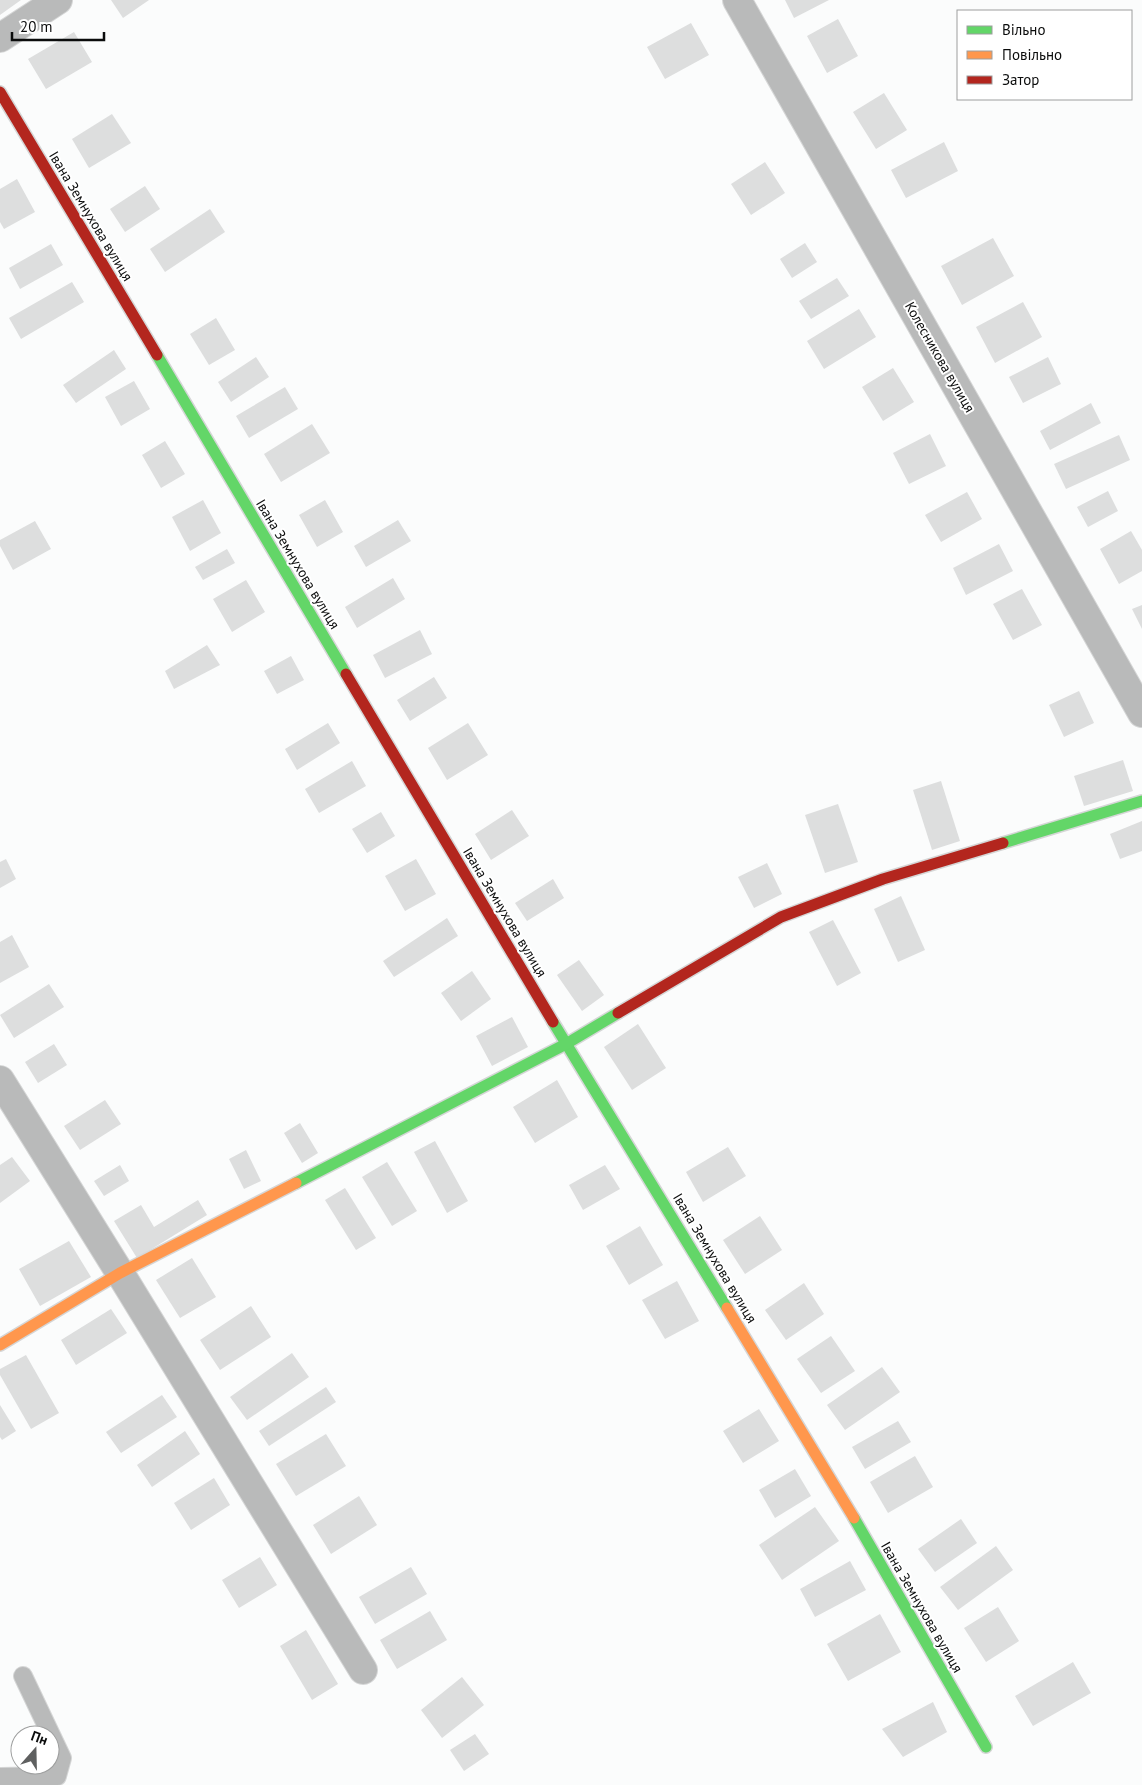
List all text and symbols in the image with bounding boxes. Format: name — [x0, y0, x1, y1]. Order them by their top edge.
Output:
scale bar — [12, 10, 105, 42]
legend — [957, 10, 1132, 100]
text: 20 m — [20, 17, 53, 36]
text: Вільно — [1002, 20, 1045, 39]
text: Повільно — [1002, 45, 1062, 64]
text: Затор — [1002, 70, 1039, 89]
street label: Івана Земнухова вулиця — [45, 148, 137, 284]
street label: Колесникова вулиця — [901, 299, 979, 415]
street label: Івана Земнухова вулиця — [252, 496, 344, 632]
street label: Івана Земнухова вулиця — [459, 844, 551, 980]
street label: Івана Земнухова вулиця — [669, 1190, 761, 1326]
street label: Івана Земнухова вулиця — [877, 1538, 967, 1676]
north arrow — [10, 1725, 60, 1775]
text: Пн — [29, 1727, 50, 1749]

